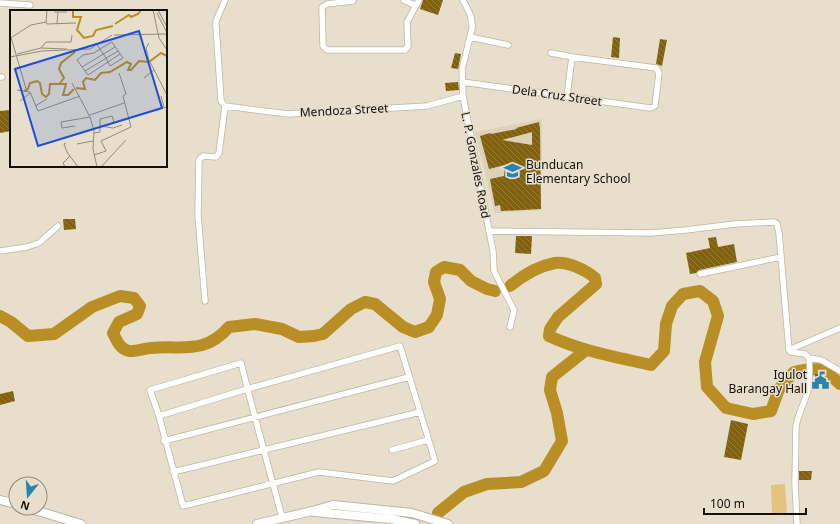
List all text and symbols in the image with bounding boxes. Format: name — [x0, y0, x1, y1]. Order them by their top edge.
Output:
inset map — [10, 10, 167, 167]
street label: Dela Cruz Street — [511, 80, 604, 110]
street label: Mendoza Street — [299, 99, 389, 121]
street label: L. P. Gonzales Road — [457, 110, 495, 220]
place label: Bunducan Elementary School — [526, 156, 631, 187]
school or university icon: Bunducan Elementary School — [503, 161, 523, 181]
place label: Igulot Barangay Hall — [728, 366, 808, 397]
public building icon: Igulot Barangay Hall — [810, 371, 830, 391]
north arrow — [8, 476, 48, 516]
scale bar — [704, 490, 806, 516]
text: 100 m — [710, 495, 745, 512]
text: N — [18, 498, 31, 515]

